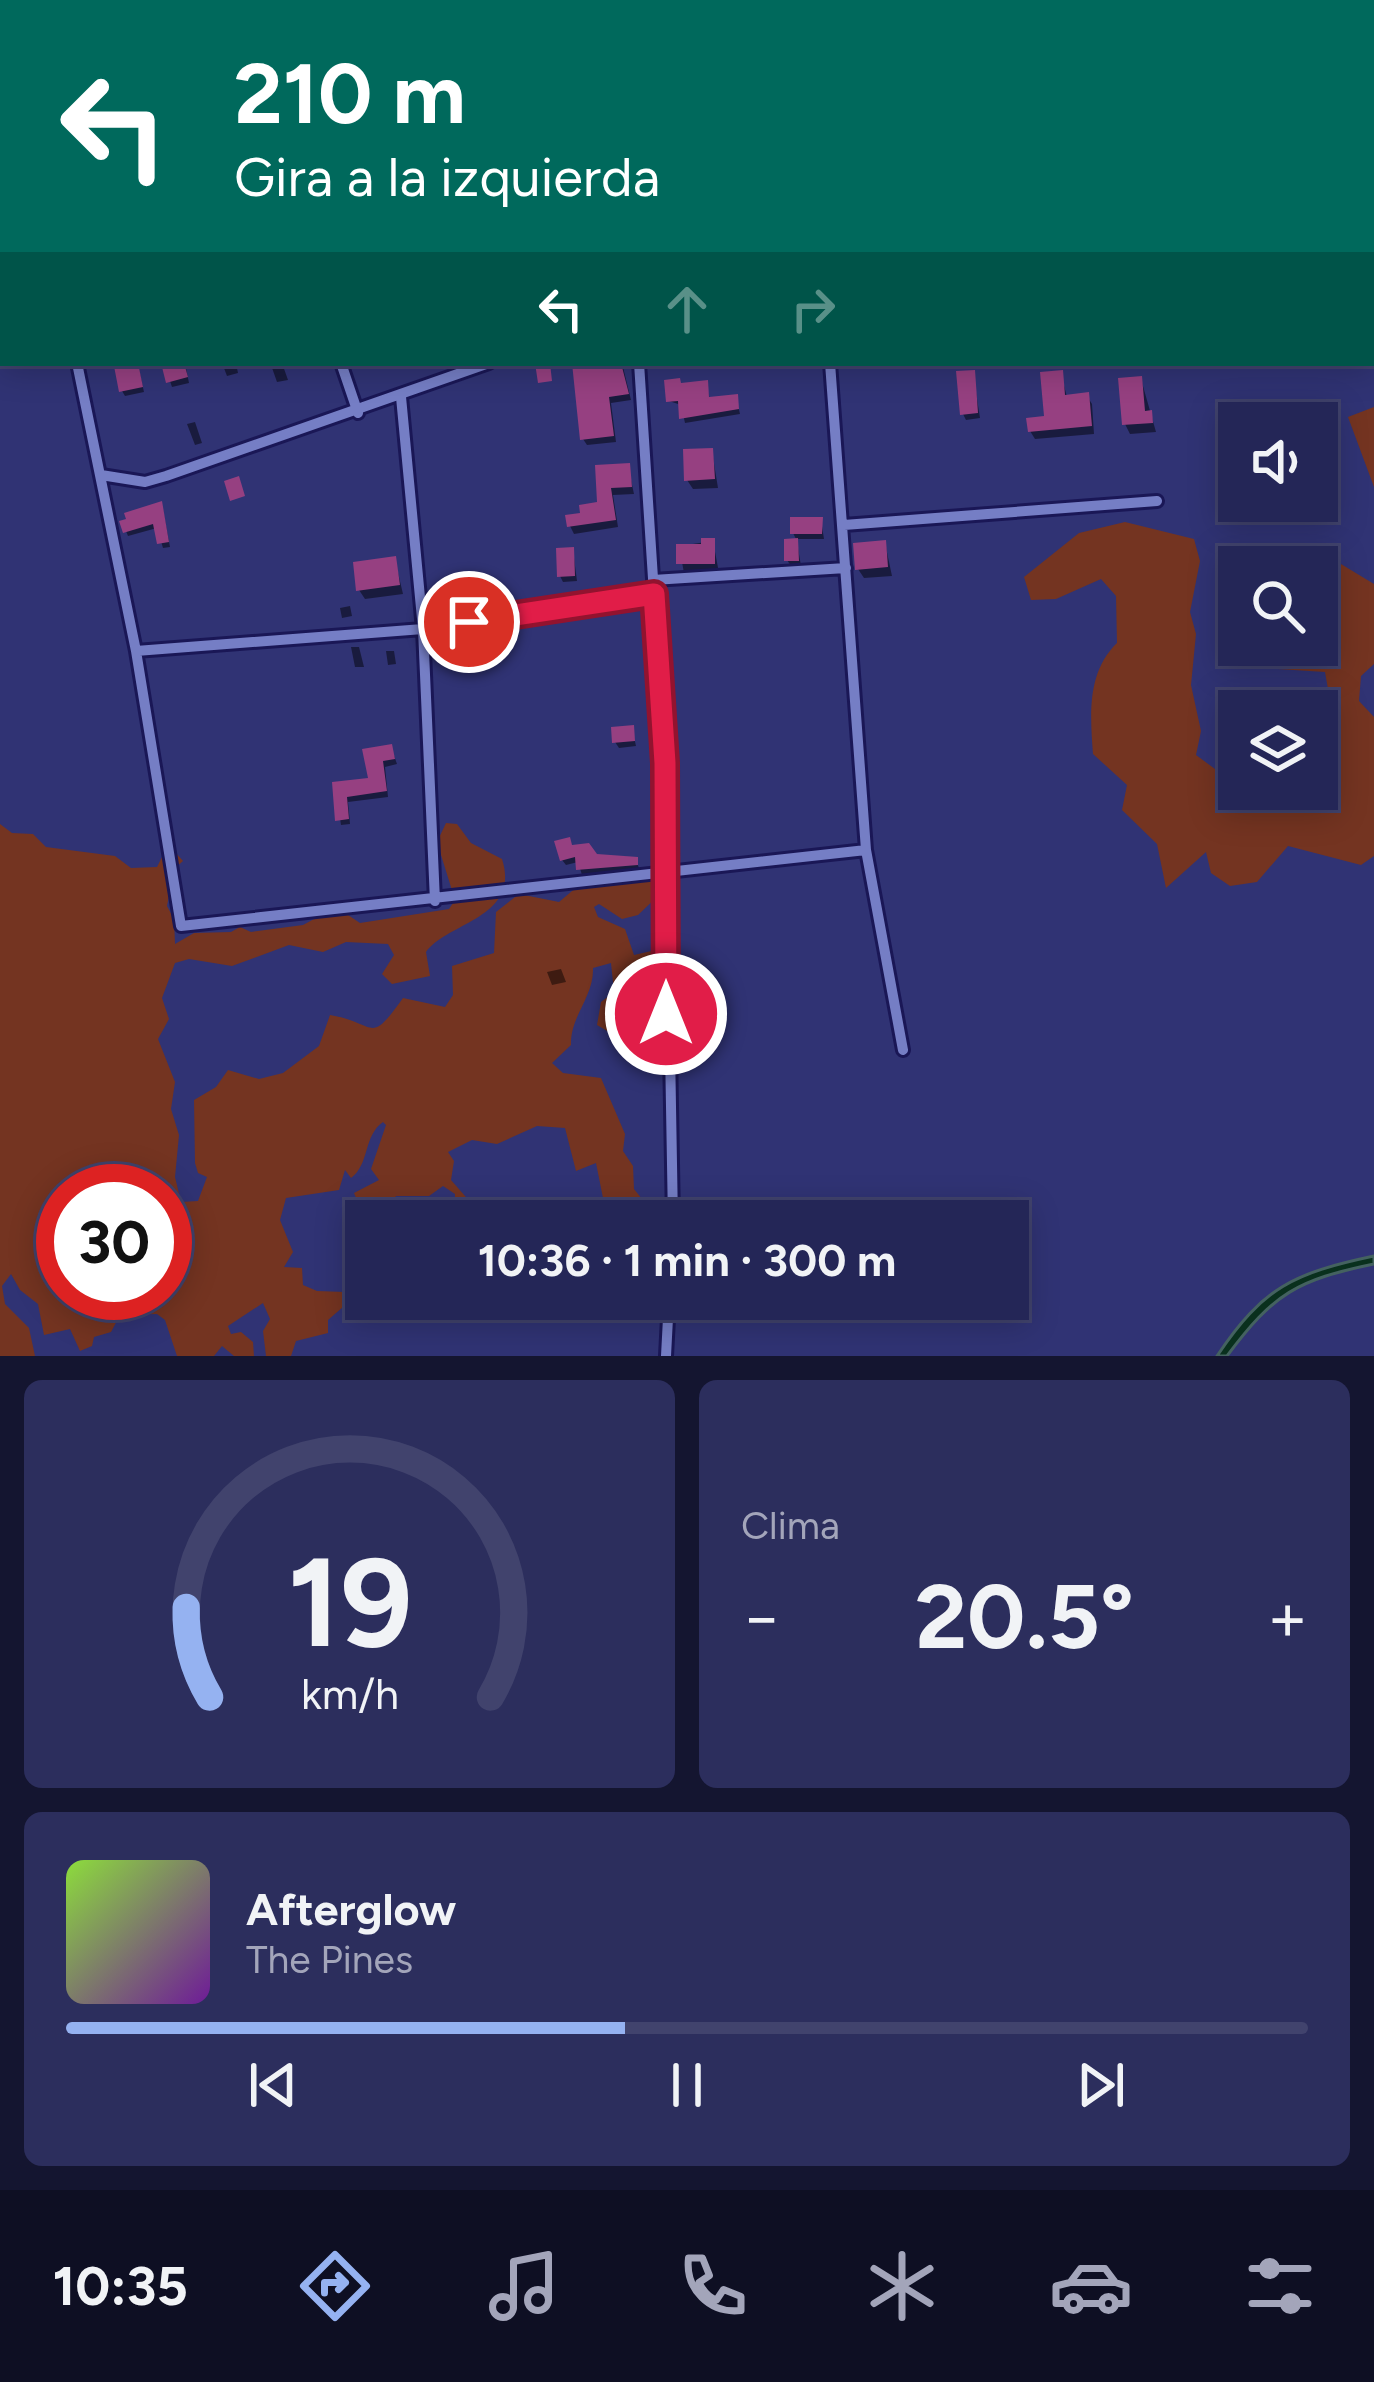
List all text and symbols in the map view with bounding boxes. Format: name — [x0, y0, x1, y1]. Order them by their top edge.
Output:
text: 210 m — [234, 43, 466, 144]
icon: left — [36, 48, 192, 204]
text: Gira a la izquierda — [234, 145, 660, 210]
icon: left — [528, 276, 594, 342]
icon: ahead — [654, 276, 720, 342]
icon: right — [780, 276, 846, 342]
map controls — [1218, 402, 1338, 810]
button: sound — [1218, 402, 1338, 522]
button: search — [1218, 546, 1338, 666]
pin — [418, 571, 520, 673]
icon: arrive — [436, 589, 502, 655]
button: layers — [1218, 690, 1338, 810]
position arrow — [603, 951, 729, 1077]
speed limit sign: 30 — [36, 1164, 192, 1320]
text: 10:36 · 1 min · 300 m — [478, 1233, 896, 1287]
text: Clima — [741, 1502, 840, 1549]
text: 19 — [287, 1527, 412, 1677]
text: 20.5° — [915, 1562, 1134, 1671]
text: − — [741, 1577, 782, 1657]
text: + — [1267, 1577, 1308, 1657]
text: km/h — [301, 1668, 398, 1720]
text: Afterglow — [246, 1882, 456, 1936]
text: The Pines — [246, 1936, 413, 1983]
icon: previous — [240, 2052, 306, 2118]
icon: pause — [654, 2052, 720, 2118]
icon: next — [1068, 2052, 1134, 2118]
icon: directions — [293, 2244, 377, 2328]
icon: music — [482, 2244, 566, 2328]
icon: phone — [671, 2244, 755, 2328]
icon: climate — [860, 2244, 944, 2328]
icon: car — [1049, 2244, 1133, 2328]
icon: filters — [1238, 2244, 1322, 2328]
text: 10:35 — [52, 2254, 188, 2319]

